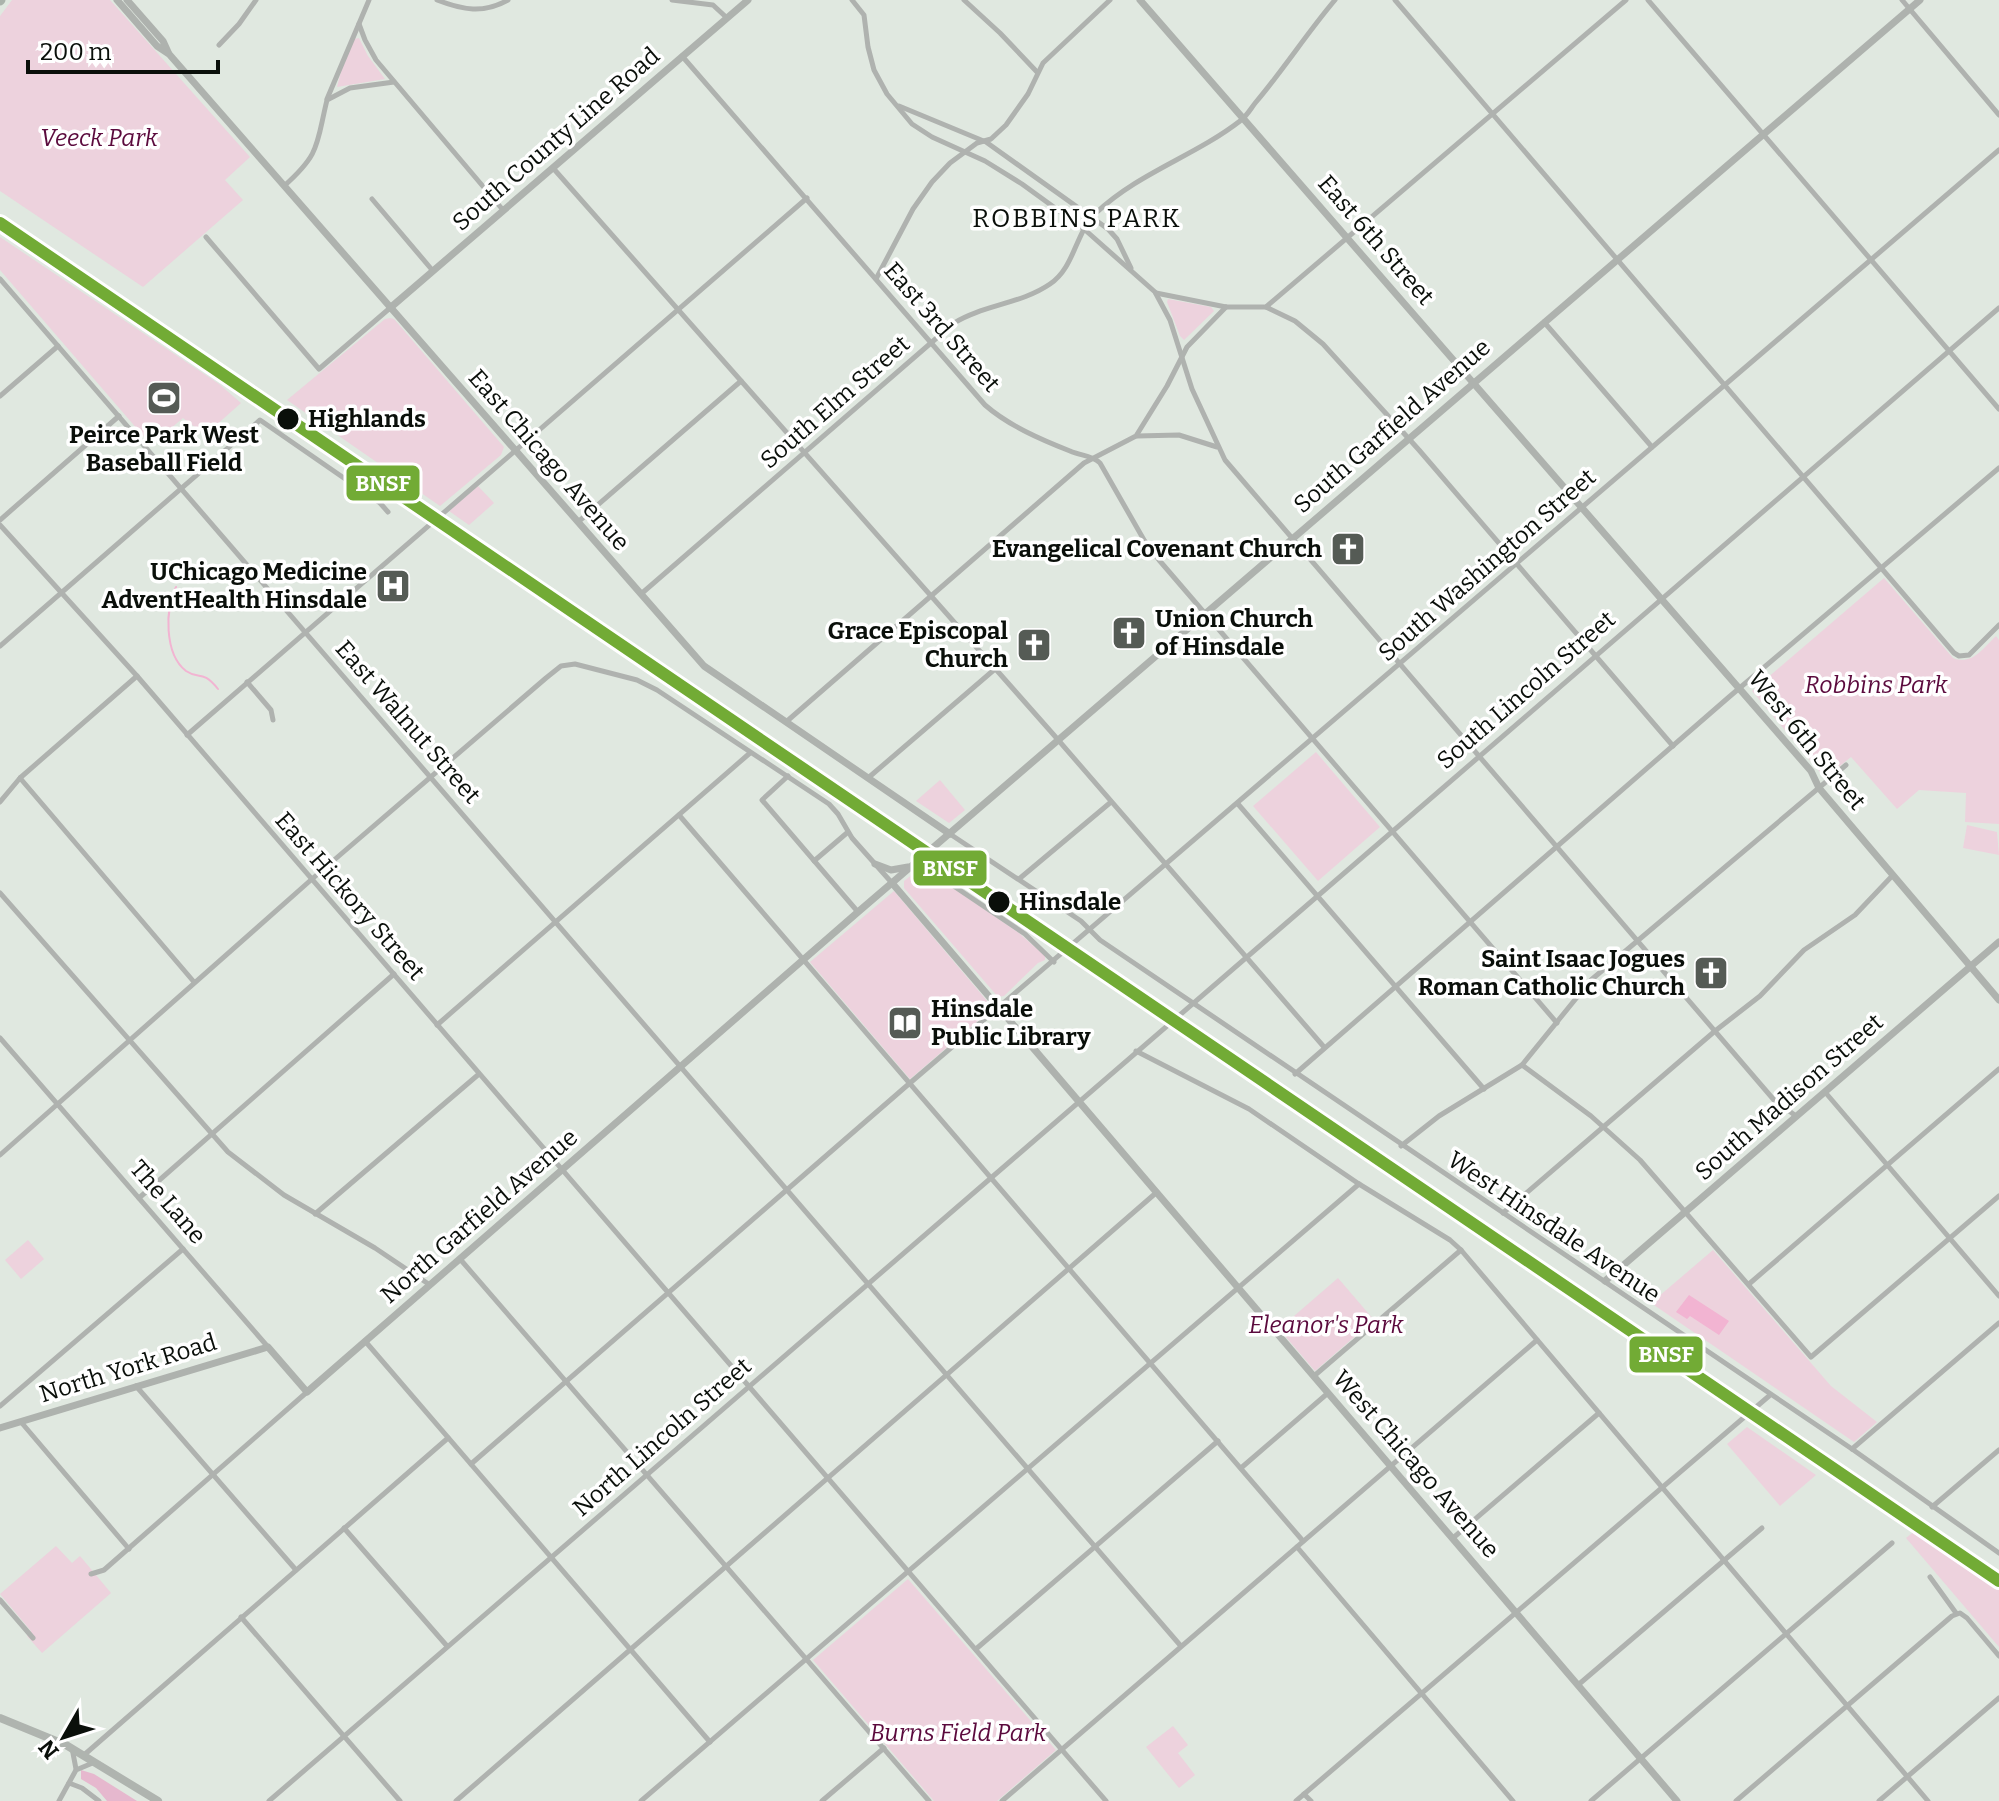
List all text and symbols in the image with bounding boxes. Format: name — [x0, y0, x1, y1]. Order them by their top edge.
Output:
scale bar — [28, 24, 218, 74]
text: 200 m — [40, 38, 112, 66]
street label: South County Line Road — [447, 41, 665, 237]
park label: Veeck Park — [40, 124, 159, 152]
street label: East 6th Street — [1312, 169, 1440, 311]
district label: ROBBINS PARK — [972, 203, 1182, 234]
street label: East 3rd Street — [878, 256, 1006, 398]
street label: South Elm Street — [755, 329, 915, 474]
street label: South Garfield Avenue — [1288, 333, 1496, 519]
street label: East Chicago Avenue — [463, 364, 635, 556]
sports icon: Peirce Park West Baseball Field — [145, 379, 183, 417]
place label: Highlands — [308, 405, 426, 433]
marker: Highlands — [275, 406, 301, 432]
place label: Peirce Park West Baseball Field — [69, 421, 260, 477]
street label: South Washington Street — [1373, 463, 1602, 667]
line badge: BNSF — [345, 464, 421, 502]
text: BNSF — [355, 470, 411, 497]
church icon: Evangelical Covenant Church — [1329, 530, 1367, 568]
place label: Evangelical Covenant Church — [992, 535, 1322, 563]
place label: UChicago Medicine AdventHealth Hinsdale — [101, 558, 367, 614]
hospital icon: UChicago Medicine AdventHealth Hinsdale — [374, 567, 412, 605]
place label: Union Church of Hinsdale — [1155, 605, 1313, 661]
street label: South Lincoln Street — [1431, 605, 1621, 775]
church icon: Union Church of Hinsdale — [1110, 614, 1148, 652]
place label: Grace Episcopal Church — [828, 617, 1009, 673]
church icon: Grace Episcopal Church — [1015, 626, 1053, 664]
street label: East Walnut Street — [330, 635, 486, 809]
street label: West 6th Street — [1742, 665, 1872, 815]
park label: Robbins Park — [1804, 671, 1949, 699]
street label: East Hickory Street — [269, 806, 431, 986]
line badge: BNSF — [912, 849, 988, 887]
text: BNSF — [922, 855, 978, 882]
place label: Hinsdale — [1019, 888, 1121, 916]
marker: Hinsdale — [986, 889, 1012, 915]
place label: Saint Isaac Jogues Roman Catholic Church — [1418, 945, 1685, 1001]
church icon: Saint Isaac Jogues Roman Catholic Church — [1692, 954, 1730, 992]
place label: Hinsdale Public Library — [931, 995, 1091, 1051]
library icon: Hinsdale Public Library — [886, 1004, 924, 1042]
street label: South Madison Street — [1689, 1008, 1889, 1186]
street label: North Garfield Avenue — [375, 1123, 583, 1309]
street label: West Hinsdale Avenue — [1443, 1145, 1665, 1309]
street label: The Lane — [124, 1155, 212, 1249]
park label: Eleanor's Park — [1248, 1311, 1405, 1339]
street label: North York Road — [36, 1328, 220, 1408]
line badge: BNSF — [1628, 1335, 1704, 1374]
text: BNSF — [1638, 1341, 1694, 1368]
street label: North Lincoln Street — [567, 1352, 757, 1522]
street label: West Chicago Avenue — [1327, 1365, 1505, 1563]
north arrow — [24, 1697, 104, 1777]
park label: Burns Field Park — [870, 1719, 1047, 1747]
text: N — [33, 1734, 65, 1764]

